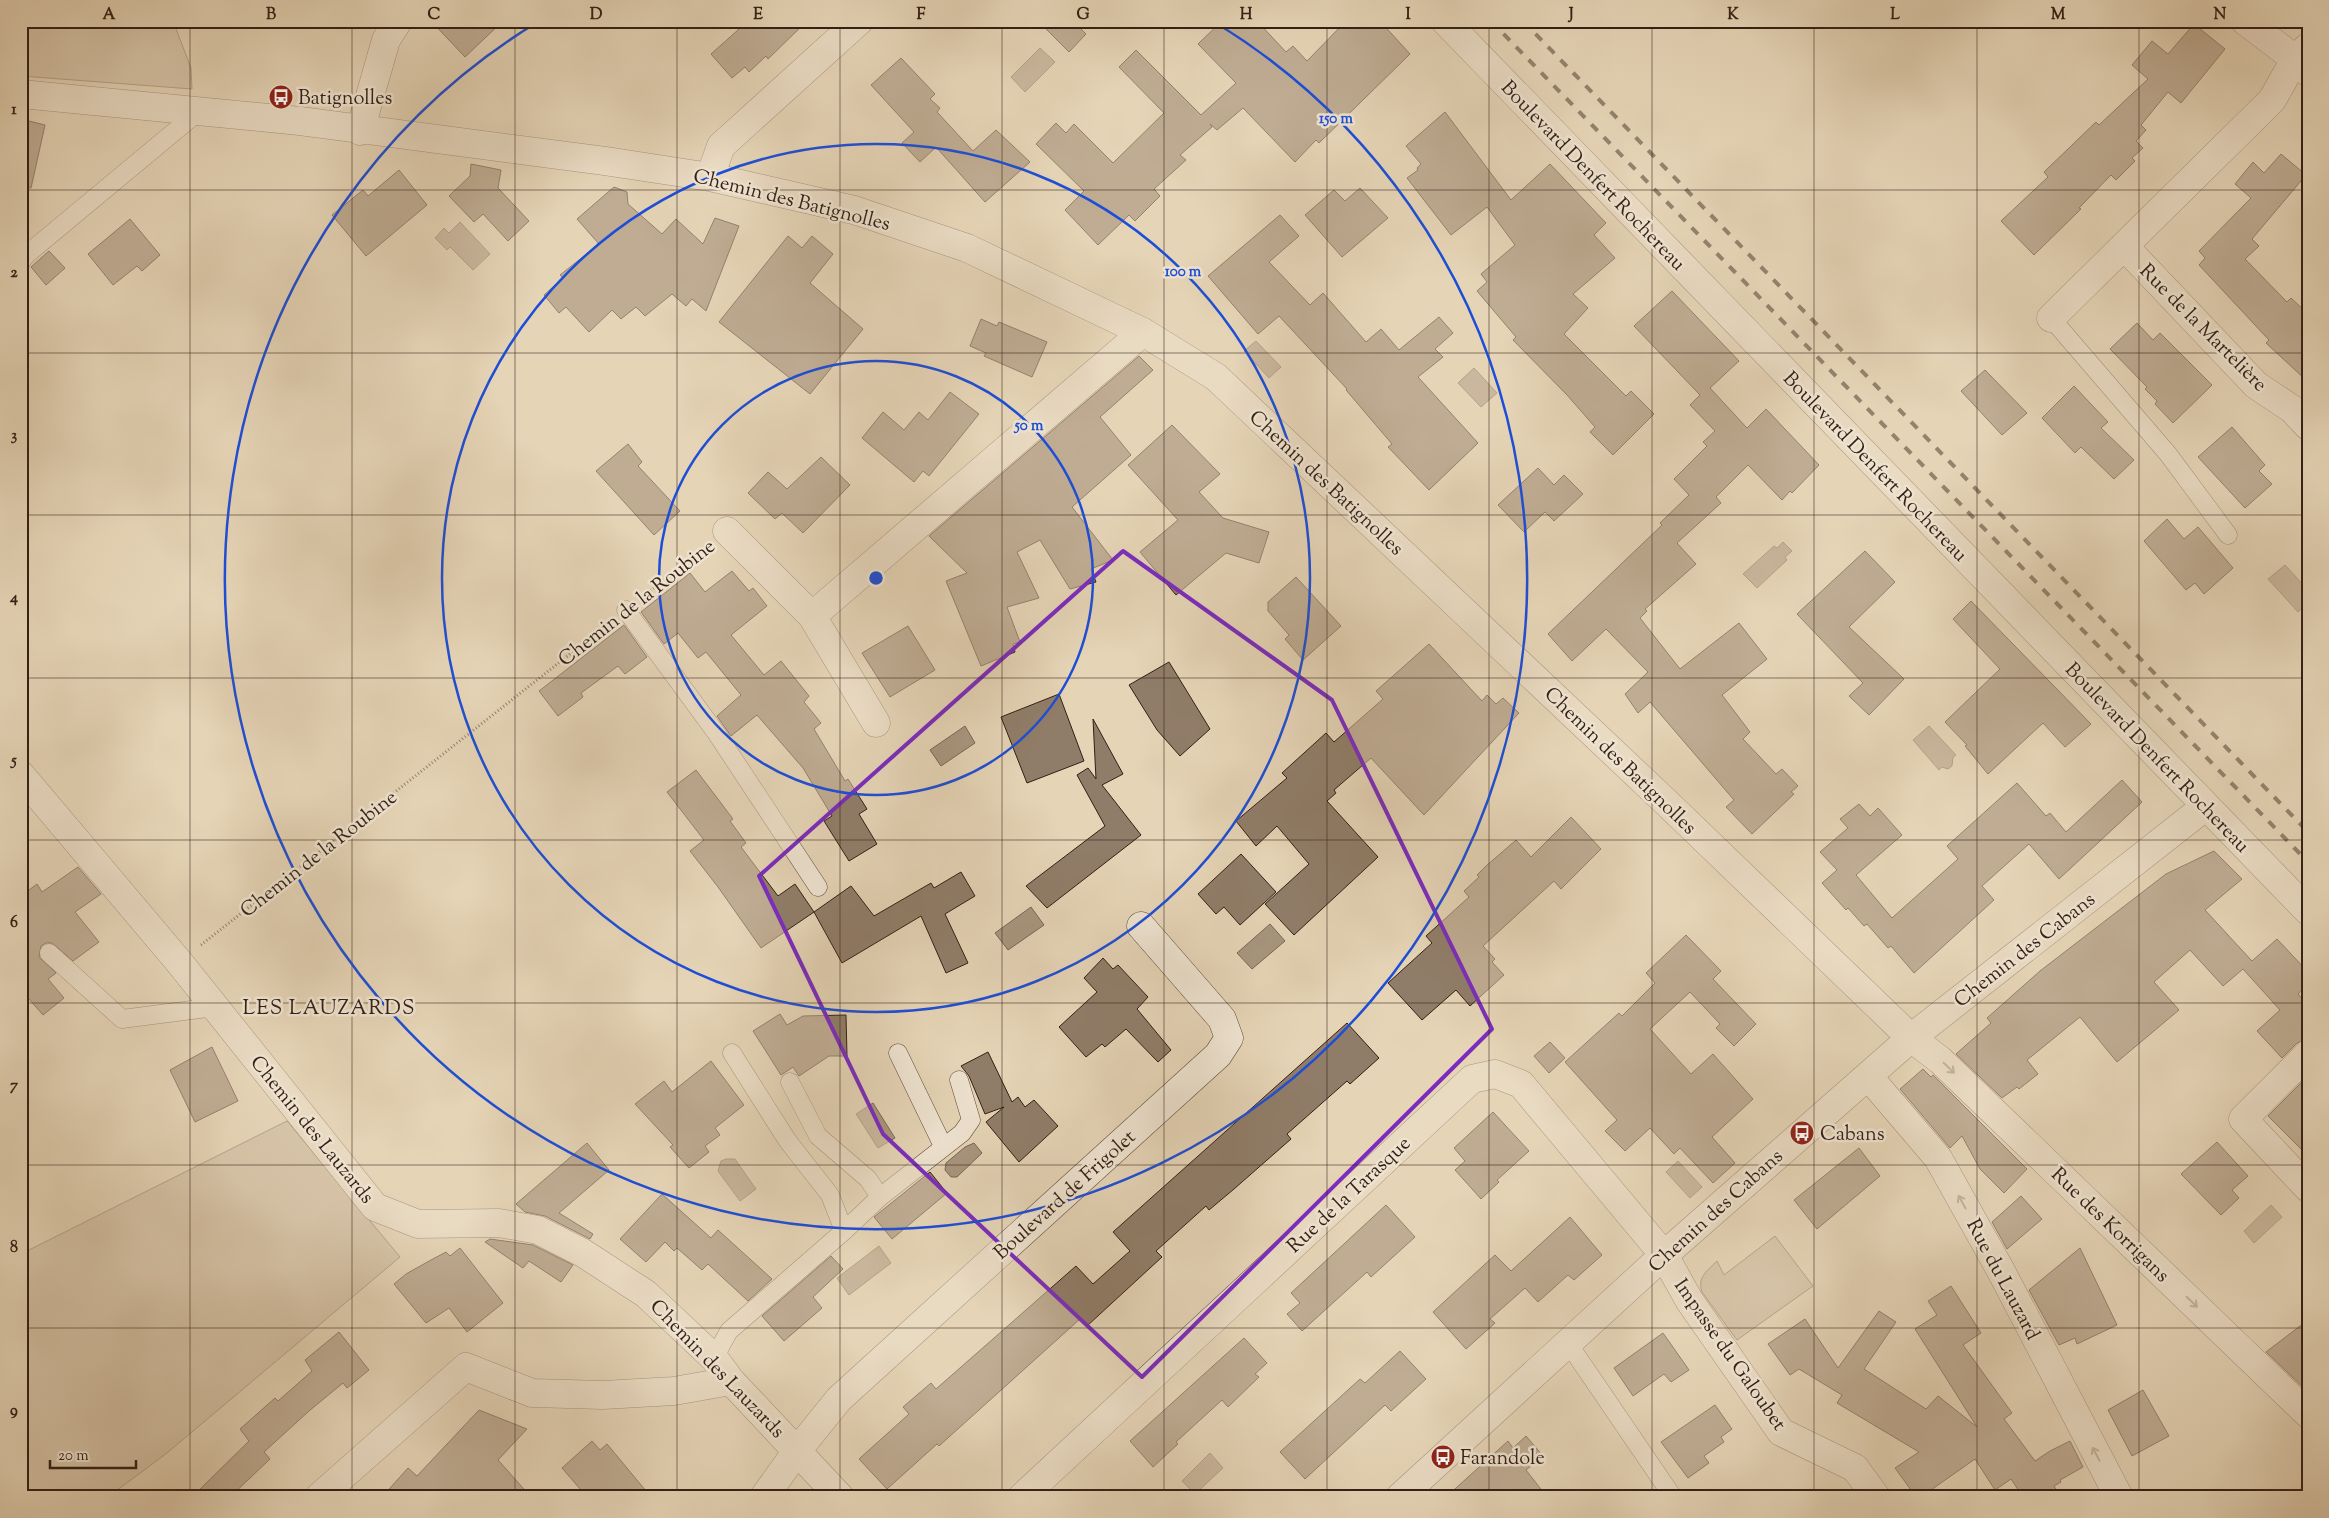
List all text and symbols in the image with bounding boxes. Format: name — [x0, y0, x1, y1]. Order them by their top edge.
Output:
text: A — [103, 4, 116, 27]
text: B — [266, 4, 276, 27]
text: C — [428, 4, 441, 27]
text: D — [590, 4, 603, 27]
text: E — [753, 4, 763, 27]
text: F — [917, 4, 926, 27]
text: G — [1076, 4, 1090, 27]
text: H — [1240, 4, 1253, 27]
text: I — [1405, 4, 1411, 27]
text: J — [1567, 4, 1574, 27]
text: K — [1727, 4, 1739, 27]
text: L — [1890, 4, 1900, 27]
text: M — [2051, 4, 2066, 27]
text: N — [2214, 4, 2227, 27]
street label: Boulevard Denfert Rochereau — [1493, 75, 1692, 279]
bus stop icon: Batignolles — [268, 84, 294, 110]
place label: Batignolles — [298, 85, 393, 114]
text: 1 — [11, 99, 17, 122]
text: 150 m — [1319, 109, 1353, 130]
street label: Chemin des Batignolles — [690, 163, 893, 240]
street label: Rue de la Martelière — [2132, 258, 2273, 399]
text: 2 — [10, 262, 18, 285]
text: 100 m — [1165, 262, 1202, 283]
street label: Boulevard Denfert Rochereau — [1775, 366, 1974, 570]
street label: Chemin des Batignolles — [1241, 404, 1409, 563]
text: 50 m — [1014, 416, 1044, 437]
text: 3 — [11, 425, 18, 448]
street label: Chemin de la Roubine — [553, 533, 722, 675]
centre of rings — [867, 569, 885, 587]
text: 4 — [9, 587, 18, 610]
street label: Boulevard Denfert Rochereau — [2057, 657, 2256, 861]
street label: Chemin des Batignolles — [1536, 681, 1702, 843]
text: 5 — [9, 750, 17, 773]
street label: Chemin de la Roubine — [235, 784, 404, 926]
street label: Chemin des Cabans — [1949, 886, 2103, 1016]
text: 6 — [10, 912, 18, 935]
district label: LES LAUZARDS — [242, 994, 416, 1024]
street label: Chemin des Lauzards — [242, 1050, 380, 1211]
one-way arrow — [1942, 1062, 1955, 1074]
text: 7 — [10, 1075, 19, 1098]
bus stop icon: Cabans — [1789, 1120, 1815, 1146]
place label: Cabans — [1820, 1121, 1885, 1150]
street label: Boulevard de Frigolet — [988, 1124, 1143, 1268]
street label: Rue de la Tarasque — [1281, 1131, 1418, 1261]
street label: Chemin des Cabans — [1643, 1143, 1791, 1280]
street label: Rue des Korrigans — [2043, 1161, 2175, 1290]
one-way arrow — [1957, 1195, 1967, 1210]
street label: Rue du Lauzard — [1958, 1214, 2046, 1346]
text: 8 — [10, 1237, 18, 1260]
street label: Impasse du Galoubet — [1666, 1274, 1792, 1437]
street label: Chemin des Lauzards — [642, 1294, 790, 1446]
one-way arrow — [2186, 1296, 2198, 1308]
text: 9 — [10, 1400, 18, 1423]
scale bar — [50, 1438, 136, 1470]
bus stop icon: Farandole — [1430, 1444, 1456, 1470]
place label: Farandole — [1460, 1445, 1545, 1474]
text: 20 m — [58, 1446, 89, 1467]
one-way arrow — [2091, 1446, 2101, 1461]

